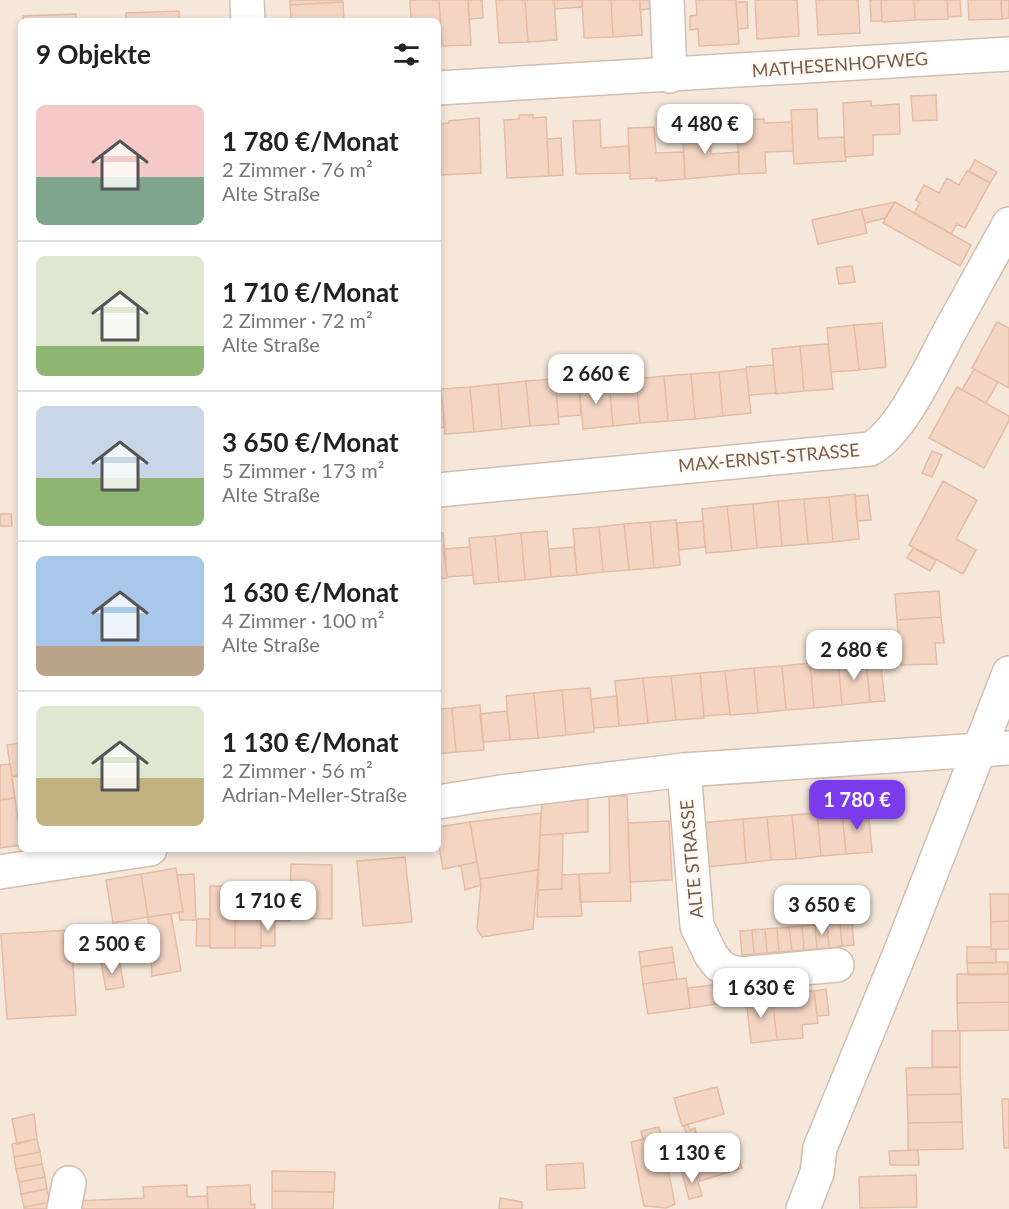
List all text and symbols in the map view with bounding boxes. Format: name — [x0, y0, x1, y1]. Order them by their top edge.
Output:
text: 9 Objekte — [36, 38, 151, 70]
icon: filters — [390, 38, 423, 71]
street label: MATHESENHOFWEG — [751, 47, 929, 81]
pin: 4 480 € — [650, 104, 760, 155]
text: 4 480 € — [671, 111, 739, 135]
text: 1 780 €/Monat — [222, 125, 399, 157]
icon: home — [84, 129, 156, 201]
text: 2 Zimmer · 76 m² — [222, 157, 373, 181]
text: Alte Straße — [222, 181, 320, 205]
text: 1 710 €/Monat — [222, 276, 399, 308]
icon: home — [84, 280, 156, 352]
text: 2 Zimmer · 72 m² — [222, 308, 373, 332]
text: Alte Straße — [222, 332, 320, 356]
pin: 2 660 € — [541, 354, 651, 405]
text: 2 660 € — [562, 361, 630, 385]
text: 3 650 €/Monat — [222, 426, 399, 458]
icon: home — [84, 430, 156, 502]
street label: MAX-ERNST-STRASSE — [677, 438, 861, 476]
text: 5 Zimmer · 173 m² — [222, 458, 384, 482]
text: Alte Straße — [222, 482, 320, 506]
text: 1 630 €/Monat — [222, 576, 399, 608]
icon: home — [84, 580, 156, 652]
text: 4 Zimmer · 100 m² — [222, 608, 384, 632]
pin: 2 680 € — [799, 630, 909, 681]
text: Alte Straße — [222, 632, 320, 656]
text: 2 680 € — [820, 637, 888, 661]
text: 1 130 €/Monat — [222, 726, 399, 758]
icon: home — [84, 730, 156, 802]
text: 2 Zimmer · 56 m² — [222, 758, 373, 782]
pin: 1 780 € — [802, 780, 912, 831]
text: Adrian-Meller-Straße — [222, 782, 407, 806]
text: 1 780 € — [823, 787, 891, 811]
street label: ALTE STRASSE — [675, 799, 707, 919]
pin: 1 710 € — [213, 881, 323, 932]
pin: 3 650 € — [767, 885, 877, 936]
text: 1 710 € — [234, 888, 302, 912]
text: 3 650 € — [788, 892, 856, 916]
pin: 2 500 € — [57, 924, 167, 975]
text: 2 500 € — [78, 931, 146, 955]
pin: 1 630 € — [706, 968, 816, 1019]
text: 1 630 € — [727, 975, 795, 999]
pin: 1 130 € — [637, 1133, 747, 1184]
text: 1 130 € — [658, 1140, 726, 1164]

